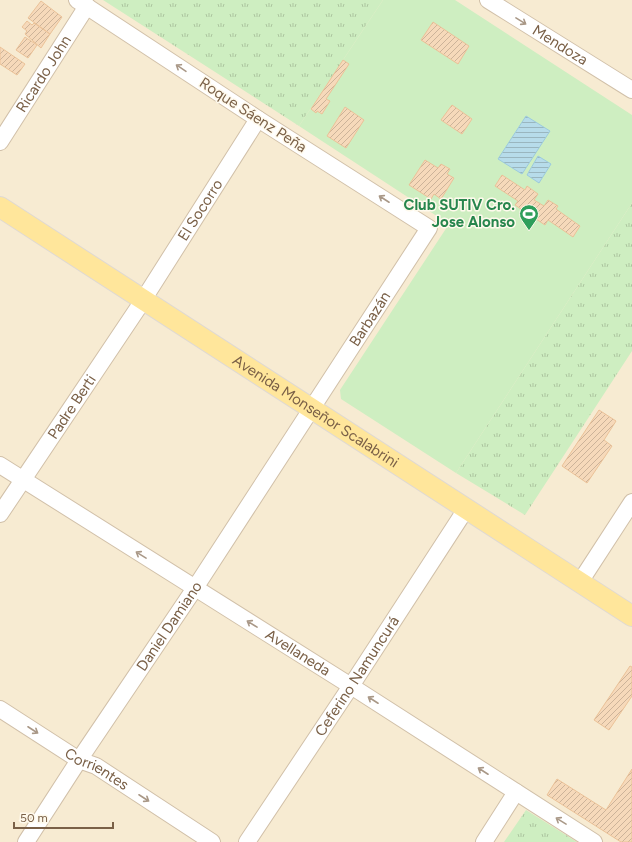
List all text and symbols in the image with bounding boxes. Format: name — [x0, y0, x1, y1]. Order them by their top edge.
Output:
one-way arrow — [515, 17, 527, 25]
street label: Mendoza — [529, 21, 591, 69]
street label: Ricardo John — [12, 32, 75, 116]
one-way arrow — [176, 64, 187, 72]
street label: Roque Sáenz Peña — [196, 74, 310, 156]
street label: El Socorro — [174, 176, 227, 244]
one-way arrow — [378, 195, 390, 203]
place label: Club SUTIV Cro. Jose Alonso — [404, 196, 515, 231]
sports icon: Club SUTIV Cro. Jose Alonso — [518, 203, 540, 231]
street label: Barbazán — [346, 288, 394, 350]
street label: Avenida Monseñor Scalabrini — [229, 351, 402, 472]
street label: Padre Berti — [44, 371, 100, 442]
one-way arrow — [136, 550, 147, 559]
street label: Daniel Damiano — [133, 578, 206, 674]
street label: Ceferino Namuncurá — [311, 613, 403, 740]
one-way arrow — [246, 619, 258, 627]
street label: Avellaneda — [262, 625, 334, 680]
one-way arrow — [368, 696, 379, 705]
one-way arrow — [27, 727, 39, 735]
street label: Corrientes — [61, 744, 132, 794]
one-way arrow — [478, 767, 489, 775]
one-way arrow — [138, 794, 150, 802]
scale bar — [14, 804, 113, 830]
text: 50 m — [20, 811, 48, 825]
one-way arrow — [556, 817, 567, 825]

